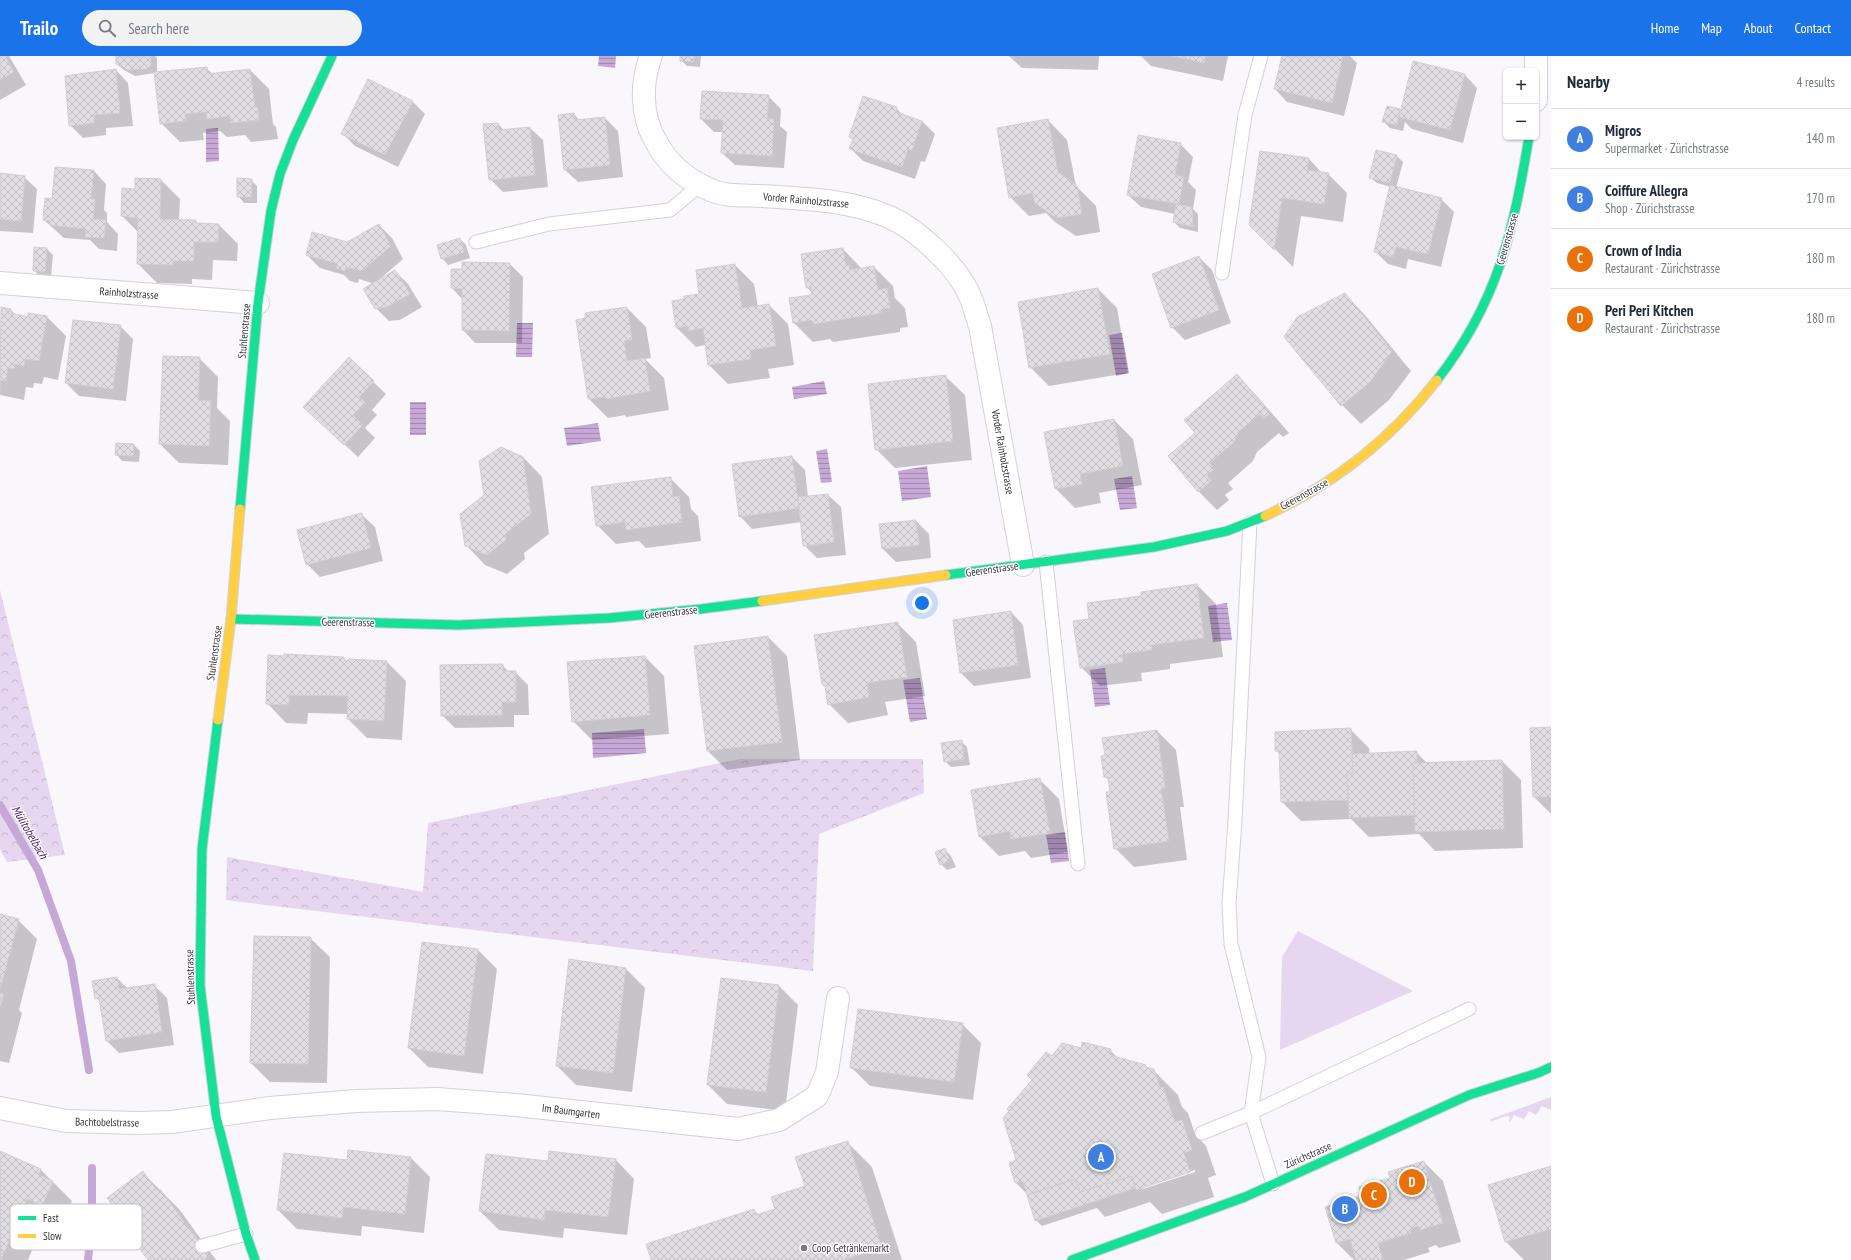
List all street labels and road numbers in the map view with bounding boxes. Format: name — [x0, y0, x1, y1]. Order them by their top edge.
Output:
street label: Vorder Rainholzstrasse — [761, 189, 850, 211]
street label: Geerenstrasse — [1493, 211, 1521, 266]
street label: Rainholzstrasse — [99, 284, 159, 302]
street label: Stuhlenstrasse — [235, 302, 253, 359]
street label: Vorder Rainholzstrasse — [988, 407, 1017, 496]
street label: Geerenstrasse — [1277, 475, 1331, 513]
street label: Geerenstrasse — [965, 558, 1020, 580]
street label: Geerenstrasse — [644, 602, 699, 622]
street label: Geerenstrasse — [321, 615, 375, 629]
street label: Stuhlenstrasse — [203, 624, 225, 681]
street label: Stuhlenstrasse — [182, 949, 198, 1005]
street label: Im Baumgarten — [541, 1100, 601, 1122]
street label: Bachtobelstrasse — [75, 1114, 140, 1130]
street label: Zürichstrasse — [1282, 1138, 1334, 1172]

